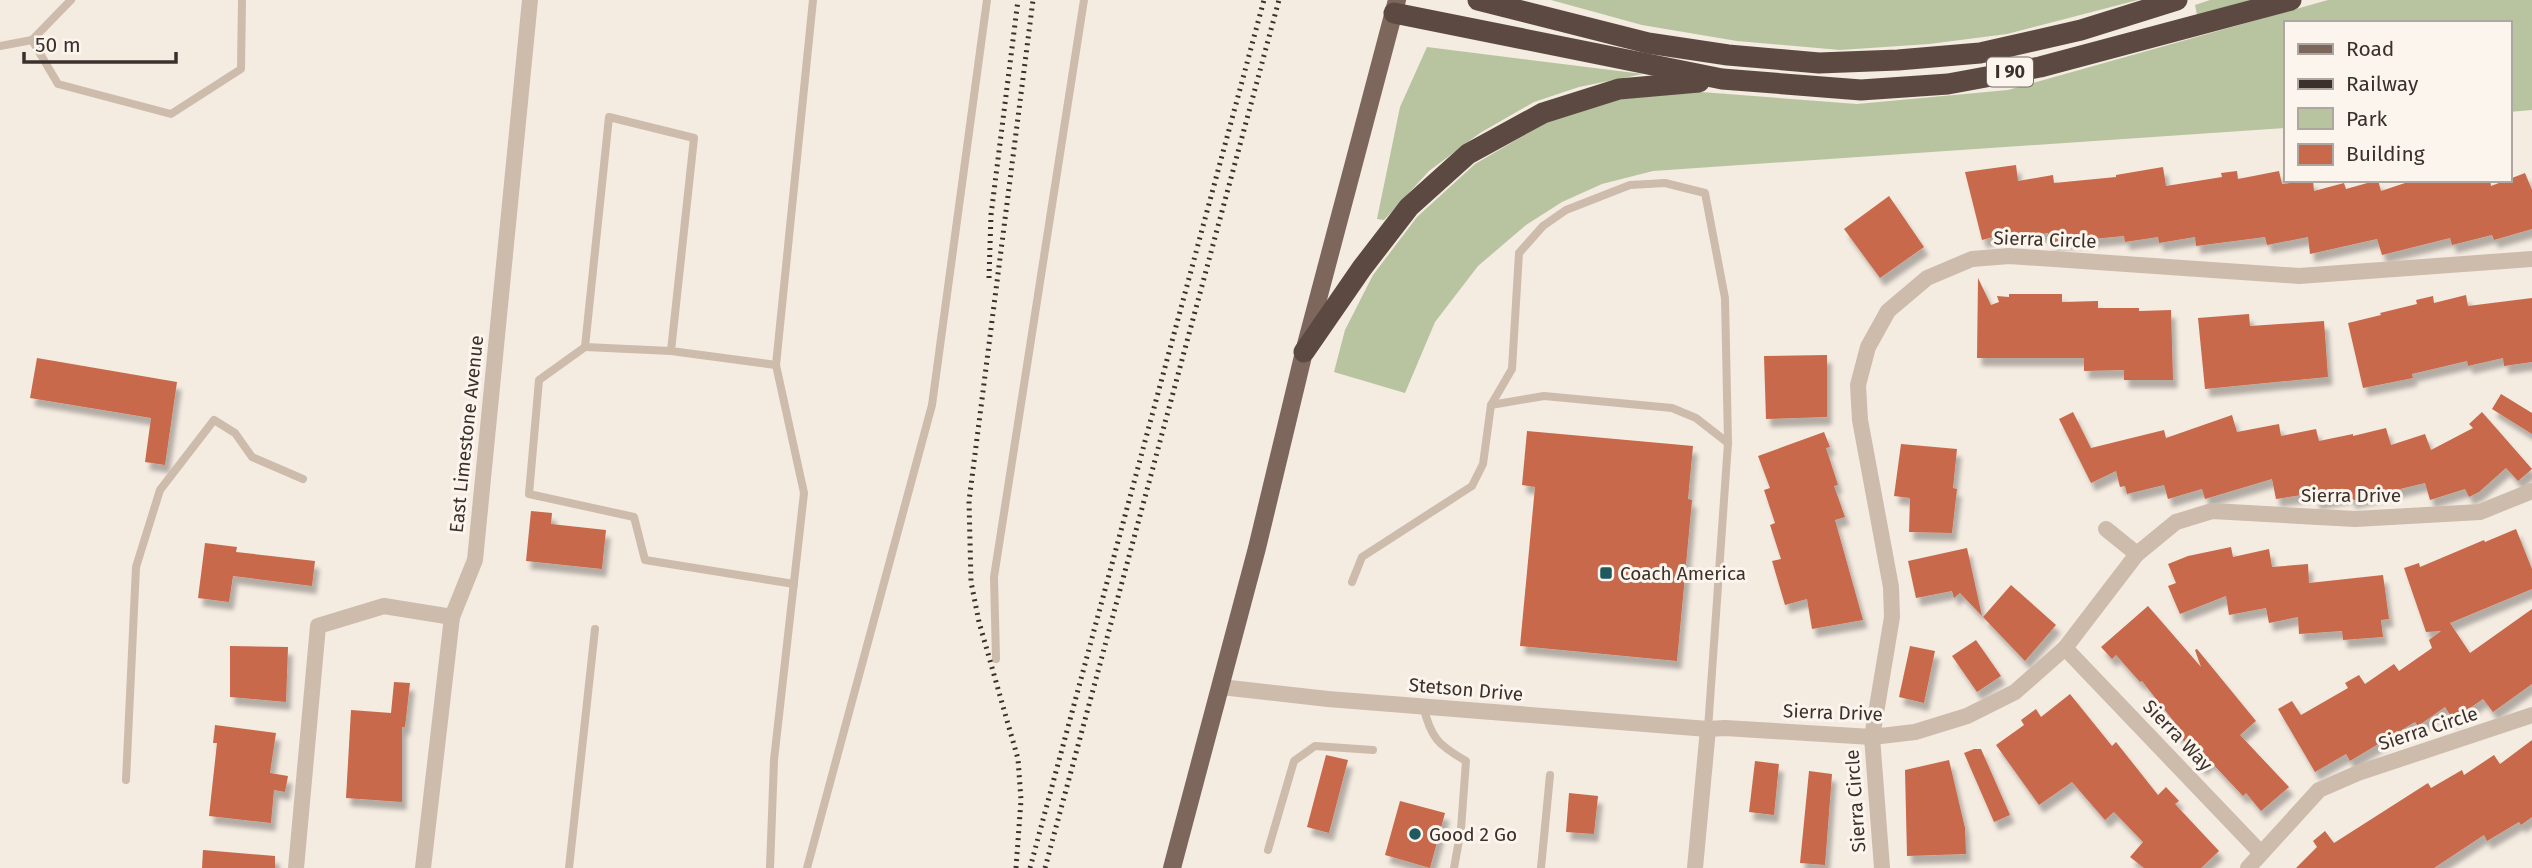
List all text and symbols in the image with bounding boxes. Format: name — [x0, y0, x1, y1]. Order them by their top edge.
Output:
scale bar — [24, 21, 177, 65]
legend — [2284, 21, 2511, 182]
text: 50 m — [35, 32, 81, 58]
text: Road — [2346, 36, 2394, 62]
road number: I 90 — [1987, 58, 2033, 86]
text: Railway — [2346, 71, 2419, 97]
text: Park — [2346, 106, 2388, 132]
text: Building — [2346, 141, 2425, 167]
street label: Sierra Circle — [1993, 226, 2097, 253]
street label: East Limestone Avenue — [445, 334, 488, 534]
street label: Sierra Drive — [2301, 484, 2401, 507]
place label: Coach America — [1620, 562, 1746, 585]
marker: Coach America — [1598, 565, 1614, 581]
street label: Stetson Drive — [1408, 673, 1524, 706]
street label: Sierra Way — [2138, 695, 2218, 776]
street label: Sierra Drive — [1783, 699, 1883, 726]
street label: Sierra Circle — [2376, 702, 2481, 755]
street label: Sierra Circle — [1840, 749, 1871, 853]
place label: Good 2 Go — [1429, 823, 1517, 846]
marker: Good 2 Go — [1407, 826, 1423, 842]

